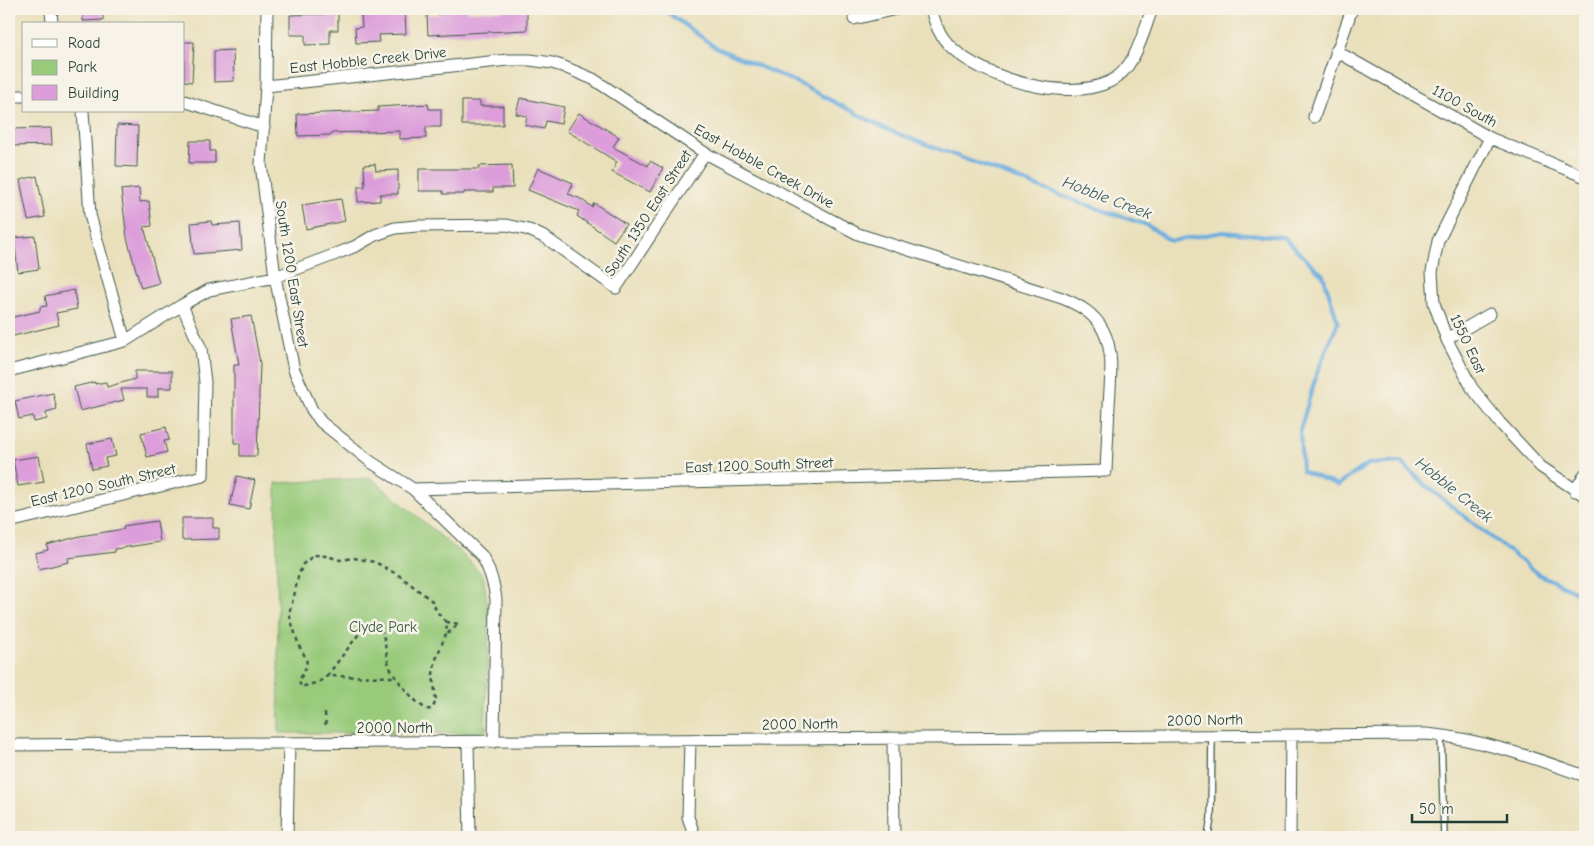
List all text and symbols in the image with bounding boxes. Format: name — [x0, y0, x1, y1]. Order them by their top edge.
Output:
legend — [22, 22, 185, 112]
text: Road — [68, 34, 100, 52]
street label: East Hobble Creek Drive — [289, 43, 448, 77]
text: Park — [68, 58, 97, 76]
street label: 1100 South — [1429, 81, 1501, 131]
text: Building — [68, 84, 119, 102]
street label: East Hobble Creek Drive — [691, 120, 838, 212]
street label: South 1350 East Street — [600, 146, 696, 280]
water label: Hobble Creek — [1060, 173, 1154, 223]
street label: South 1200 East Street — [272, 199, 313, 349]
street label: 1550 East — [1446, 311, 1490, 377]
street label: East 1200 South Street — [685, 453, 834, 477]
water label: Hobble Creek — [1412, 454, 1496, 527]
street label: East 1200 South Street — [29, 459, 178, 510]
park label: Clyde Park — [349, 618, 418, 636]
street label: 2000 North — [1167, 710, 1243, 730]
street label: 2000 North — [762, 714, 838, 734]
street label: 2000 North — [357, 719, 433, 737]
scale bar — [1412, 791, 1506, 823]
text: 50 m — [1419, 800, 1454, 818]

